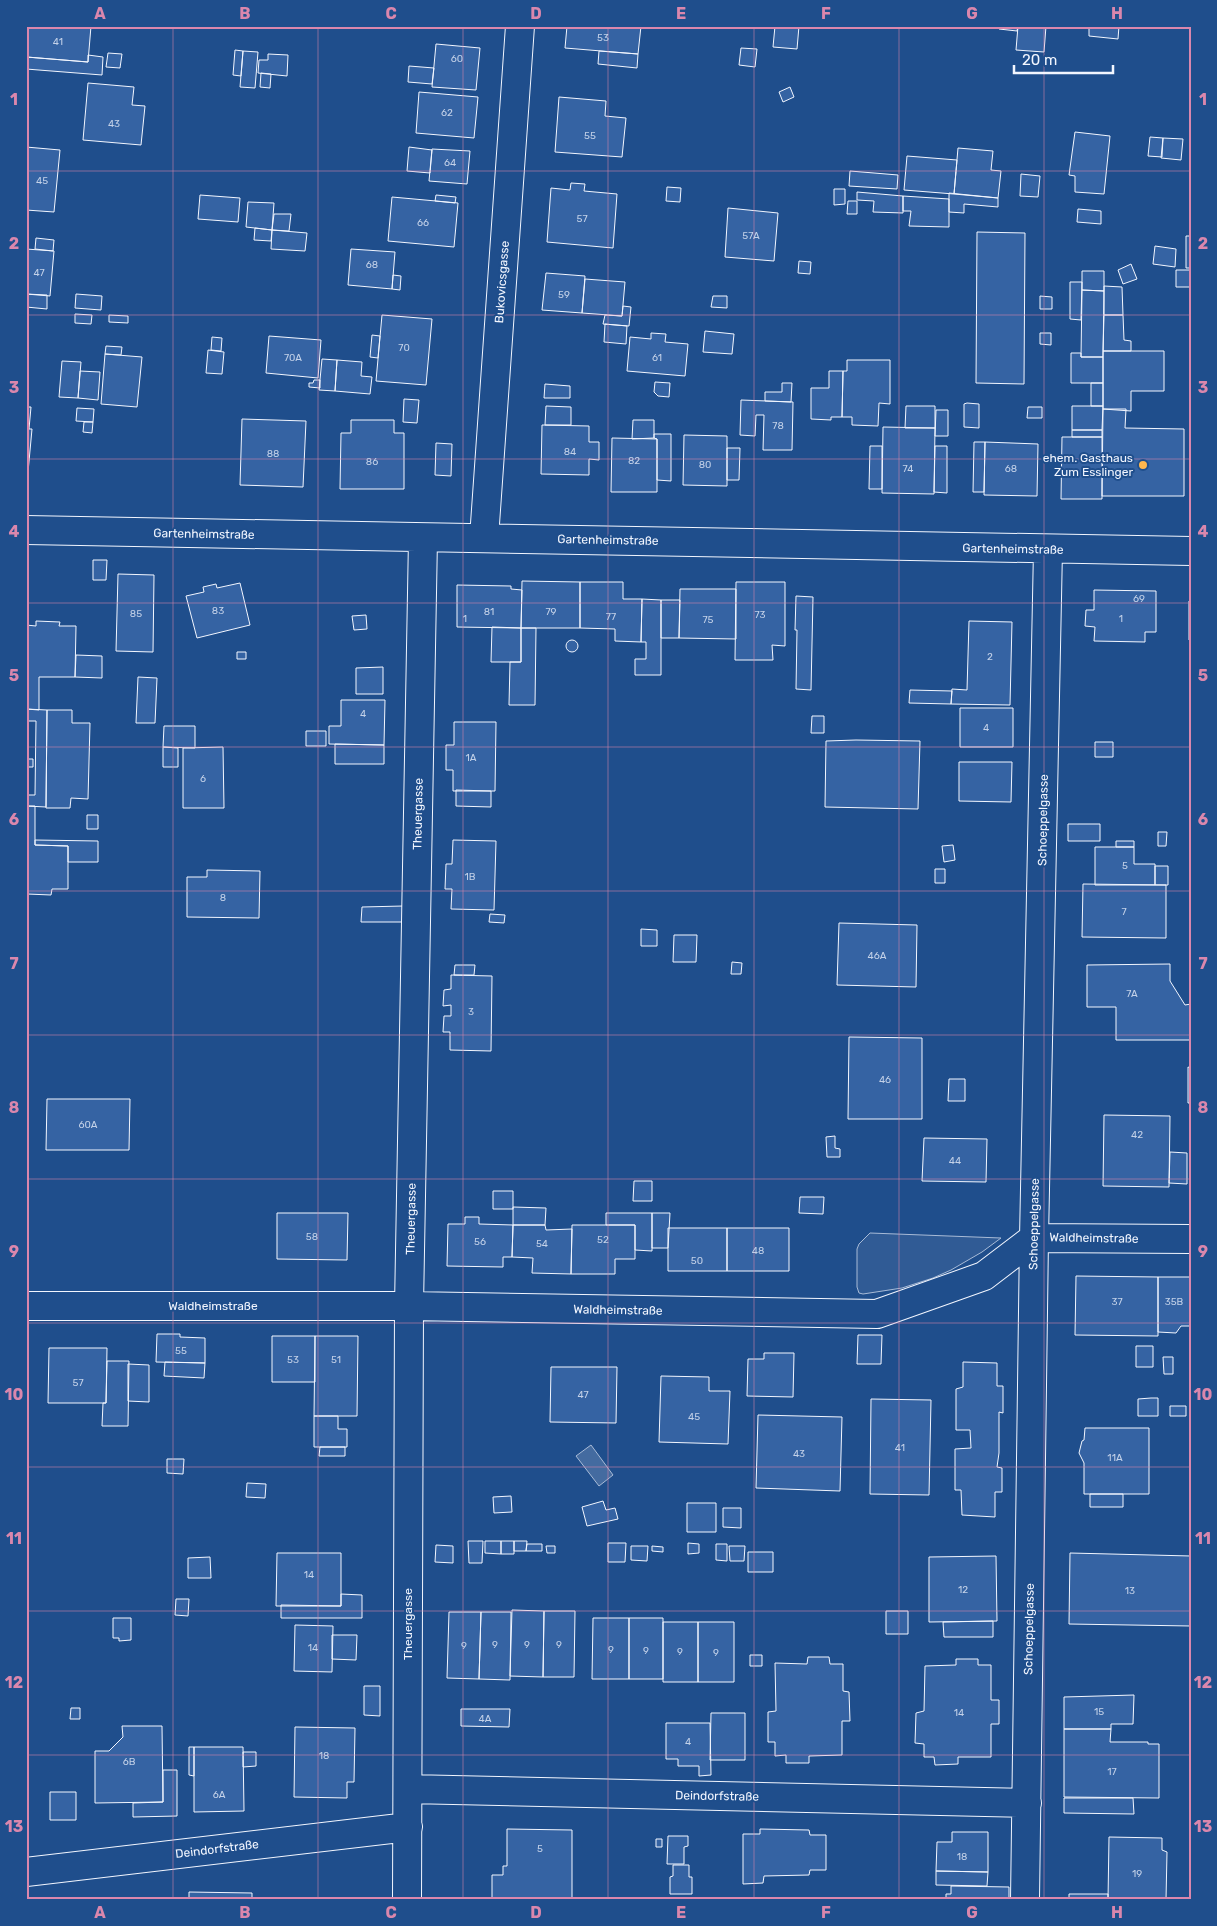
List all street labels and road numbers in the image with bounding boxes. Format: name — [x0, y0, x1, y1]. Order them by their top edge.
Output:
street label: Bukovicsgasse — [492, 240, 512, 324]
street label: Gartenheimstraße — [153, 526, 255, 542]
street label: Gartenheimstraße — [557, 532, 659, 548]
street label: Gartenheimstraße — [962, 541, 1064, 557]
street label: Schoeppelgasse — [1035, 774, 1051, 866]
street label: Theuergasse — [410, 778, 426, 850]
street label: Schoeppelgasse — [1026, 1178, 1042, 1270]
street label: Theuergasse — [403, 1183, 419, 1255]
street label: Waldheimstraße — [1049, 1230, 1139, 1246]
street label: Waldheimstraße — [168, 1299, 258, 1313]
street label: Waldheimstraße — [573, 1302, 663, 1318]
street label: Schoeppelgasse — [1021, 1583, 1037, 1675]
street label: Theuergasse — [401, 1588, 415, 1660]
street label: Deindorfstraße — [675, 1788, 759, 1804]
street label: Deindorfstraße — [174, 1837, 260, 1861]

